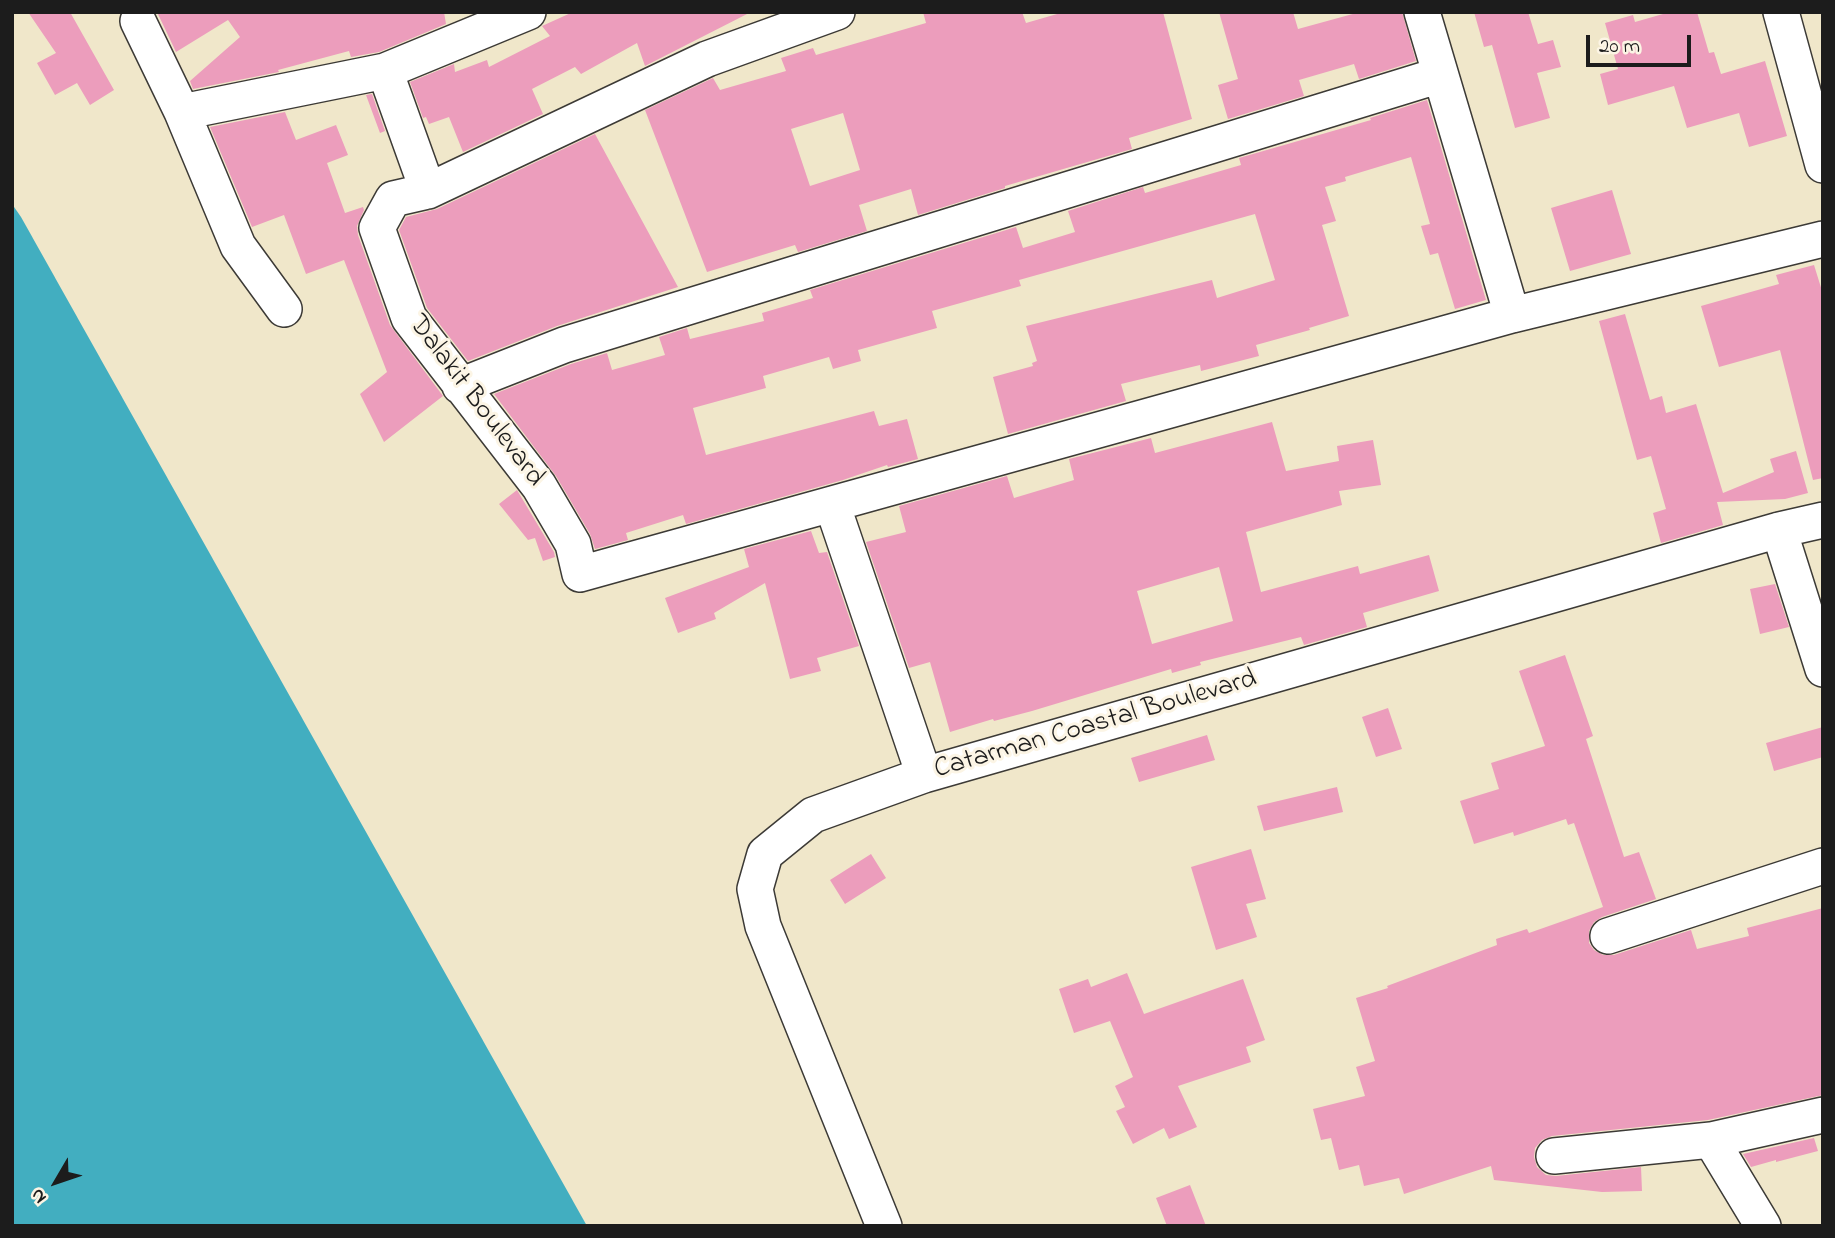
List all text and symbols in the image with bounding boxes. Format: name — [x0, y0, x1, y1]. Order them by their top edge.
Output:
scale bar — [1590, 21, 1695, 65]
text: 20 m — [1599, 32, 1640, 62]
street label: Dalakit Boulevard — [400, 310, 550, 494]
street label: Catarman Coastal Boulevard — [931, 664, 1261, 788]
north arrow — [21, 1147, 91, 1217]
text: N — [25, 1182, 54, 1209]

